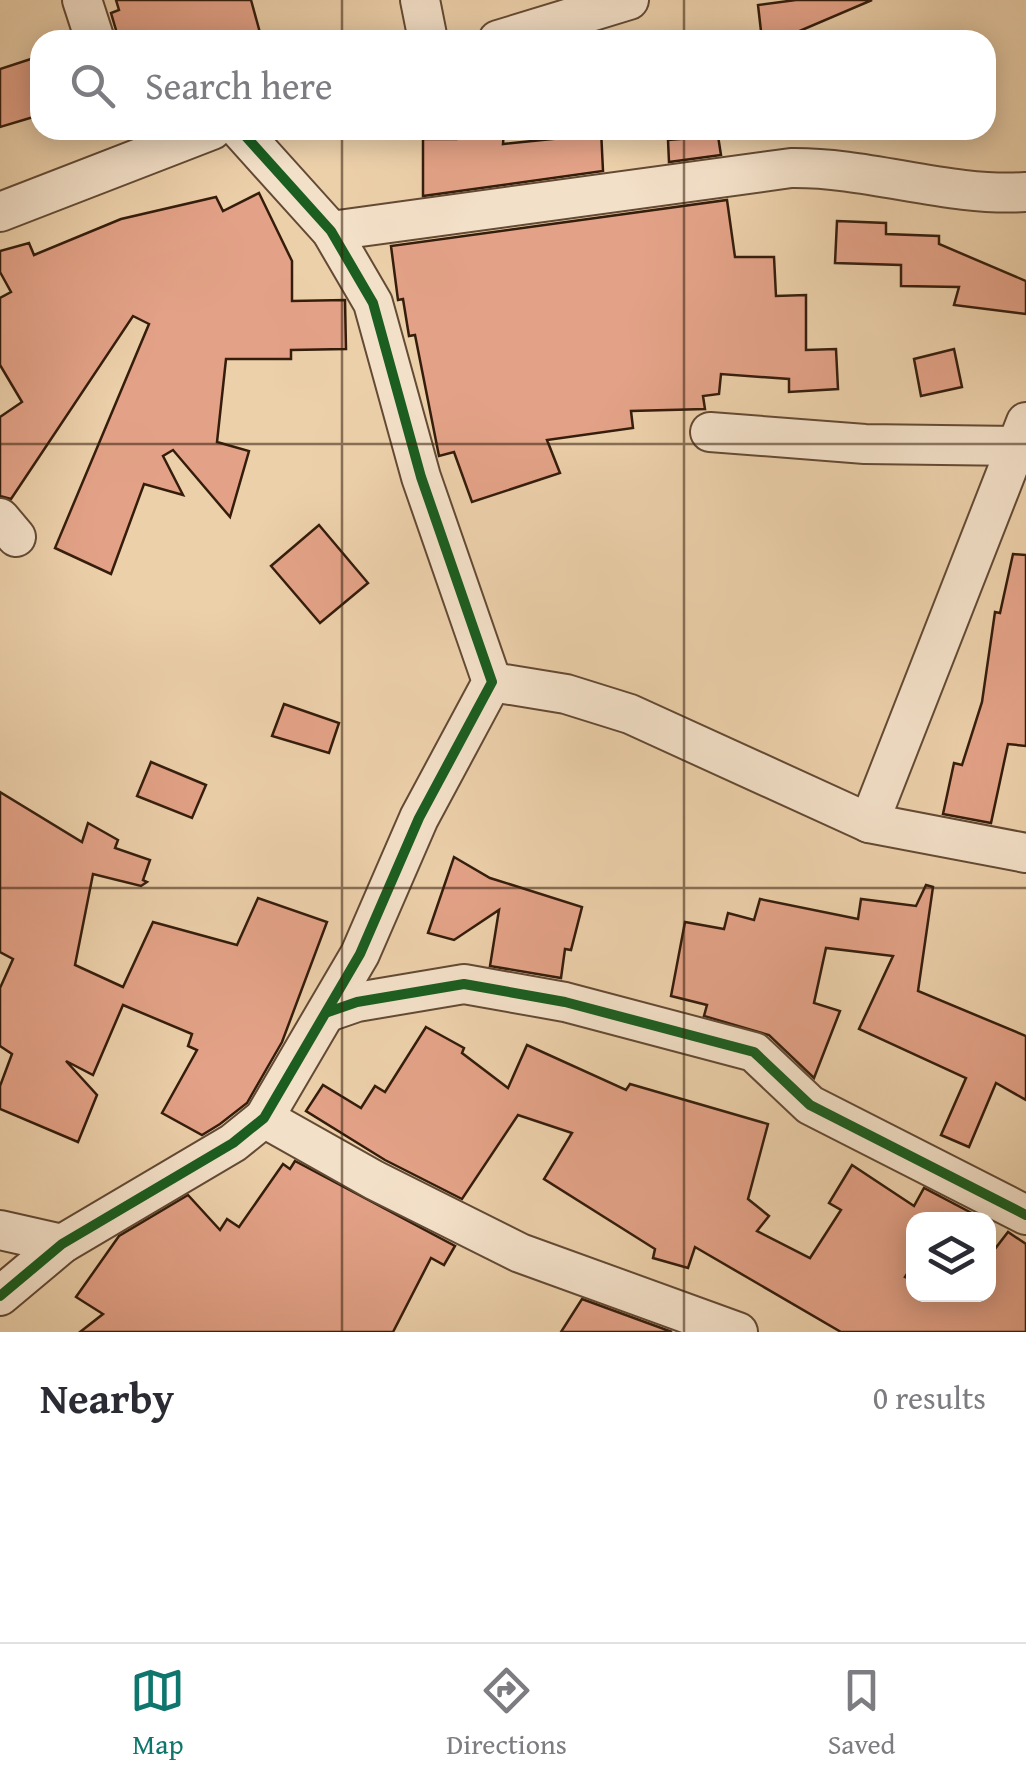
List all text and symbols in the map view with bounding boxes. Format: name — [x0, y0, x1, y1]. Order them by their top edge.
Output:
search box — [30, 30, 996, 140]
text: Search here — [145, 57, 333, 113]
icon: search — [65, 58, 120, 113]
map controls — [906, 1212, 996, 1302]
button: layers — [906, 1212, 996, 1302]
text: Nearby — [40, 1367, 174, 1428]
text: 0 results — [873, 1374, 986, 1421]
tab: Map — [130, 1663, 185, 1764]
tab: Directions — [446, 1663, 567, 1764]
tab: Saved — [828, 1663, 896, 1764]

